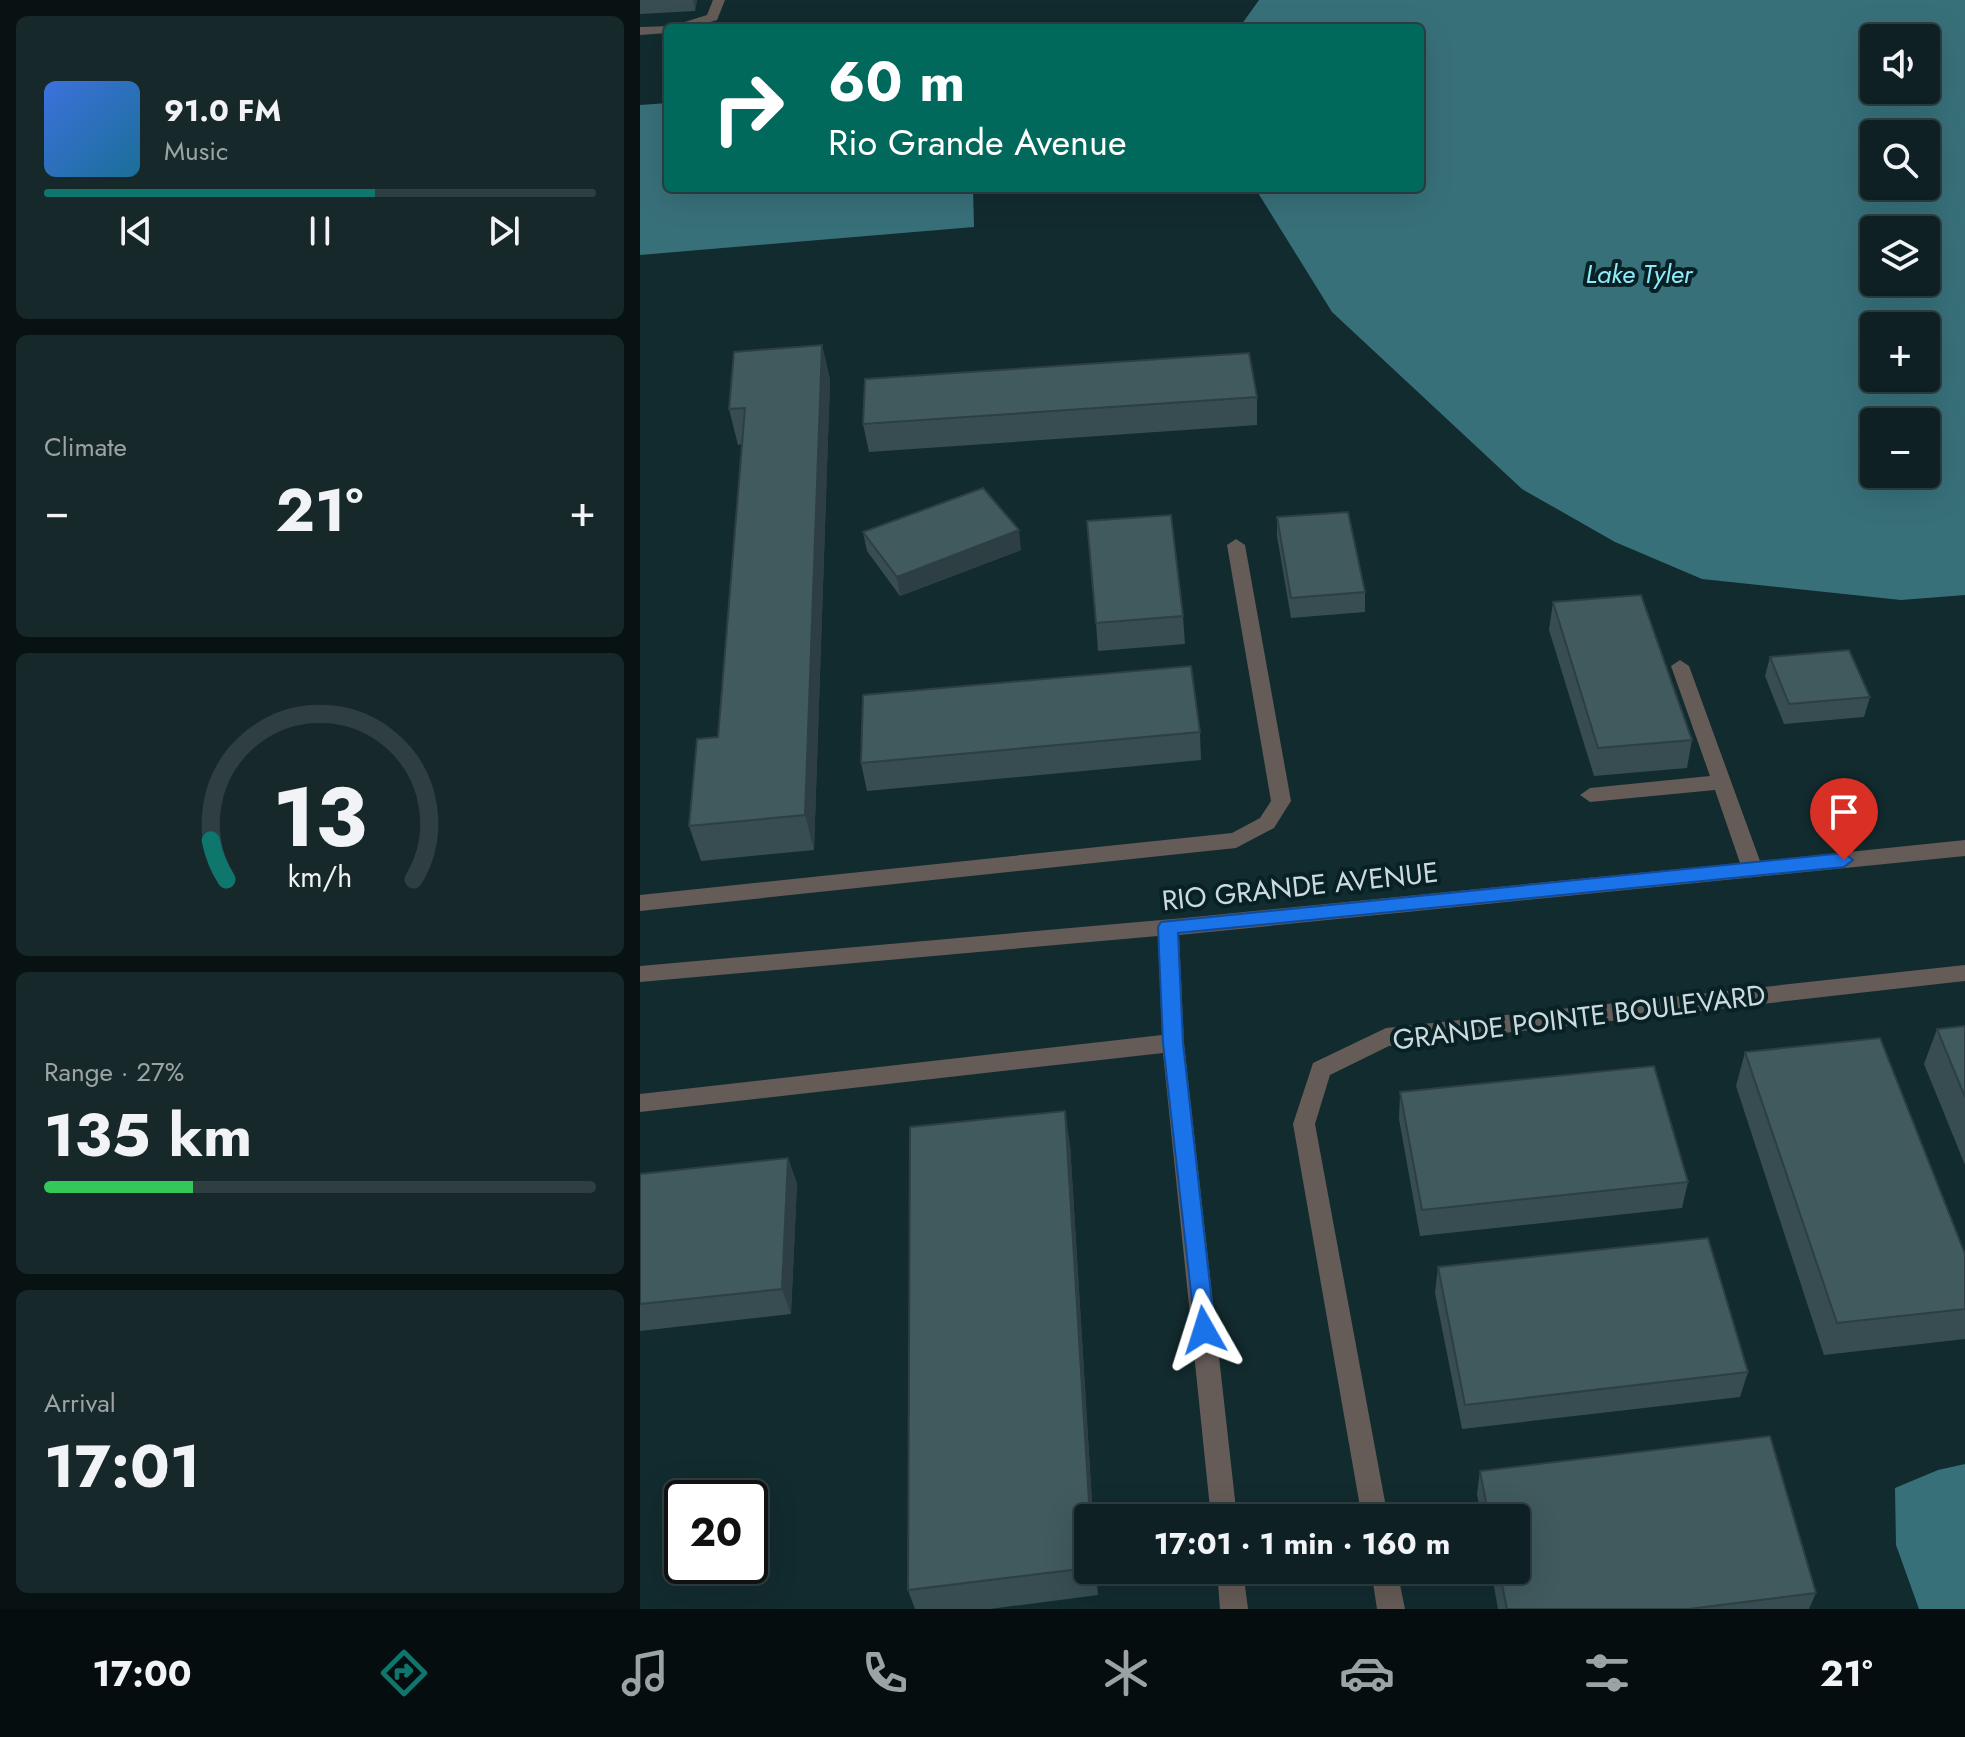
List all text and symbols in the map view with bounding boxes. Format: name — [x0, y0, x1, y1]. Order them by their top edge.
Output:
map controls — [1860, 24, 1940, 488]
button: sound — [1860, 24, 1940, 104]
text: 60 m — [828, 41, 965, 122]
icon: right — [696, 56, 800, 160]
text: 91.0 FM — [164, 89, 281, 132]
text: Rio Grande Avenue — [828, 116, 1126, 168]
button: search — [1860, 120, 1940, 200]
text: Music — [164, 132, 228, 170]
icon: previous — [114, 209, 158, 253]
icon: pause — [298, 209, 342, 253]
icon: next — [482, 209, 526, 253]
button: layers — [1860, 216, 1940, 296]
water label: Lake Tyler — [1586, 255, 1694, 293]
button: + — [1860, 312, 1940, 392]
button: − — [1860, 408, 1940, 488]
text: Climate — [44, 428, 127, 466]
text: 21° — [276, 467, 363, 554]
text: − — [44, 479, 70, 543]
text: + — [569, 479, 596, 543]
text: 13 — [273, 757, 367, 877]
pin — [1810, 778, 1878, 860]
icon: arrive — [1822, 790, 1866, 834]
street label: RIO GRANDE AVENUE — [1160, 852, 1440, 921]
text: km/h — [288, 857, 352, 899]
street label: GRANDE POINTE BOULEVARD — [1390, 974, 1768, 1061]
text: Range · 27% — [44, 1053, 184, 1091]
text: 135 km — [44, 1092, 252, 1179]
position arrow — [1162, 1288, 1246, 1372]
text: Arrival — [44, 1384, 116, 1422]
text: 17:01 — [44, 1423, 200, 1510]
speed limit sign: 20 — [664, 1480, 768, 1584]
text: 17:01 · 1 min · 160 m — [1154, 1522, 1450, 1565]
icon: directions — [376, 1645, 432, 1701]
icon: music — [617, 1645, 673, 1701]
icon: phone — [857, 1645, 913, 1701]
icon: climate — [1098, 1645, 1154, 1701]
icon: car — [1339, 1645, 1395, 1701]
icon: filters — [1579, 1645, 1635, 1701]
text: 17:00 — [92, 1647, 192, 1699]
text: 21° — [1820, 1647, 1873, 1699]

